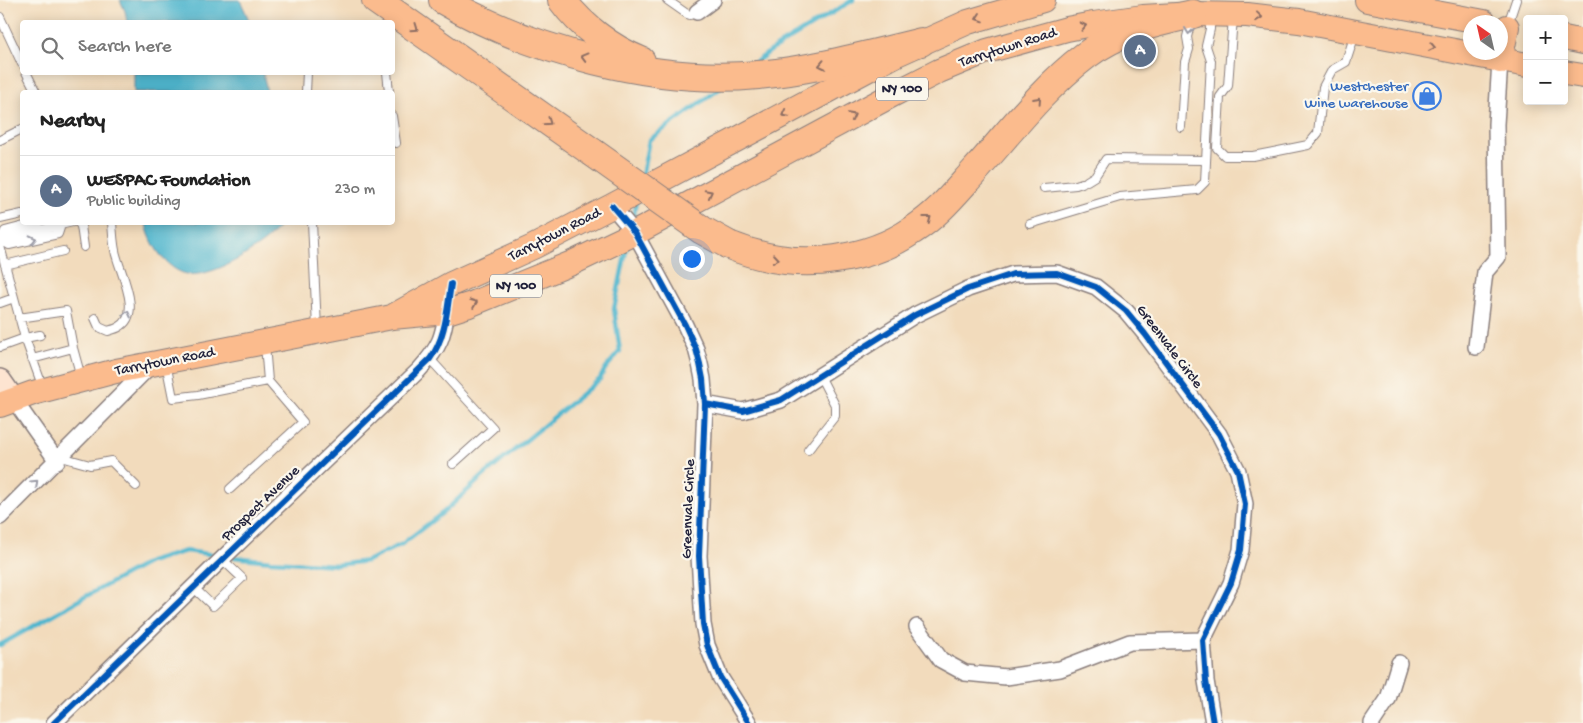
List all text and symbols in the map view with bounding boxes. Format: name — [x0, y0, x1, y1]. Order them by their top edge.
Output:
one-way arrow — [1256, 11, 1264, 22]
one-way arrow — [976, 13, 984, 23]
north arrow — [1463, 15, 1508, 60]
map controls — [1523, 15, 1568, 105]
button: + — [1523, 15, 1568, 60]
search box — [20, 20, 395, 75]
one-way arrow — [1079, 21, 1088, 32]
one-way arrow — [410, 22, 419, 31]
street label: Tarrytown Road — [956, 23, 1060, 72]
one-way arrow — [1184, 28, 1195, 36]
pin: A — [1124, 32, 1156, 70]
icon: search — [38, 34, 66, 62]
text: Search here — [78, 36, 172, 59]
one-way arrow — [1427, 41, 1436, 52]
one-way arrow — [580, 52, 589, 62]
one-way arrow — [818, 59, 827, 70]
button: − — [1523, 60, 1568, 105]
road number: NY 100 — [876, 78, 928, 100]
place label: Westchester Wine warehouse — [1304, 78, 1410, 113]
shop icon: Westchester Wine warehouse — [1412, 81, 1442, 111]
one-way arrow — [1032, 96, 1041, 105]
one-way arrow — [781, 108, 790, 118]
text: Nearby — [40, 110, 105, 135]
one-way arrow — [846, 112, 855, 122]
one-way arrow — [542, 116, 551, 124]
text: WESPAC Foundation — [87, 170, 250, 193]
text: A — [51, 181, 61, 200]
text: 230 m — [335, 181, 375, 200]
one-way arrow — [703, 189, 712, 199]
text: Public building — [87, 193, 181, 212]
street label: Tarrytown Road — [505, 203, 605, 266]
one-way arrow — [922, 216, 932, 225]
one-way arrow — [29, 234, 38, 245]
your location — [679, 246, 705, 272]
one-way arrow — [772, 253, 780, 264]
road number: NY 100 — [490, 274, 542, 298]
one-way arrow — [469, 299, 478, 310]
street label: Greenvale Circle — [1132, 302, 1206, 392]
one-way arrow — [121, 309, 132, 318]
street label: Tarrytown Road — [113, 343, 218, 381]
street label: Greenvale Circle — [678, 459, 700, 559]
street label: Prospect Avenue — [217, 462, 304, 547]
one-way arrow — [29, 480, 38, 489]

